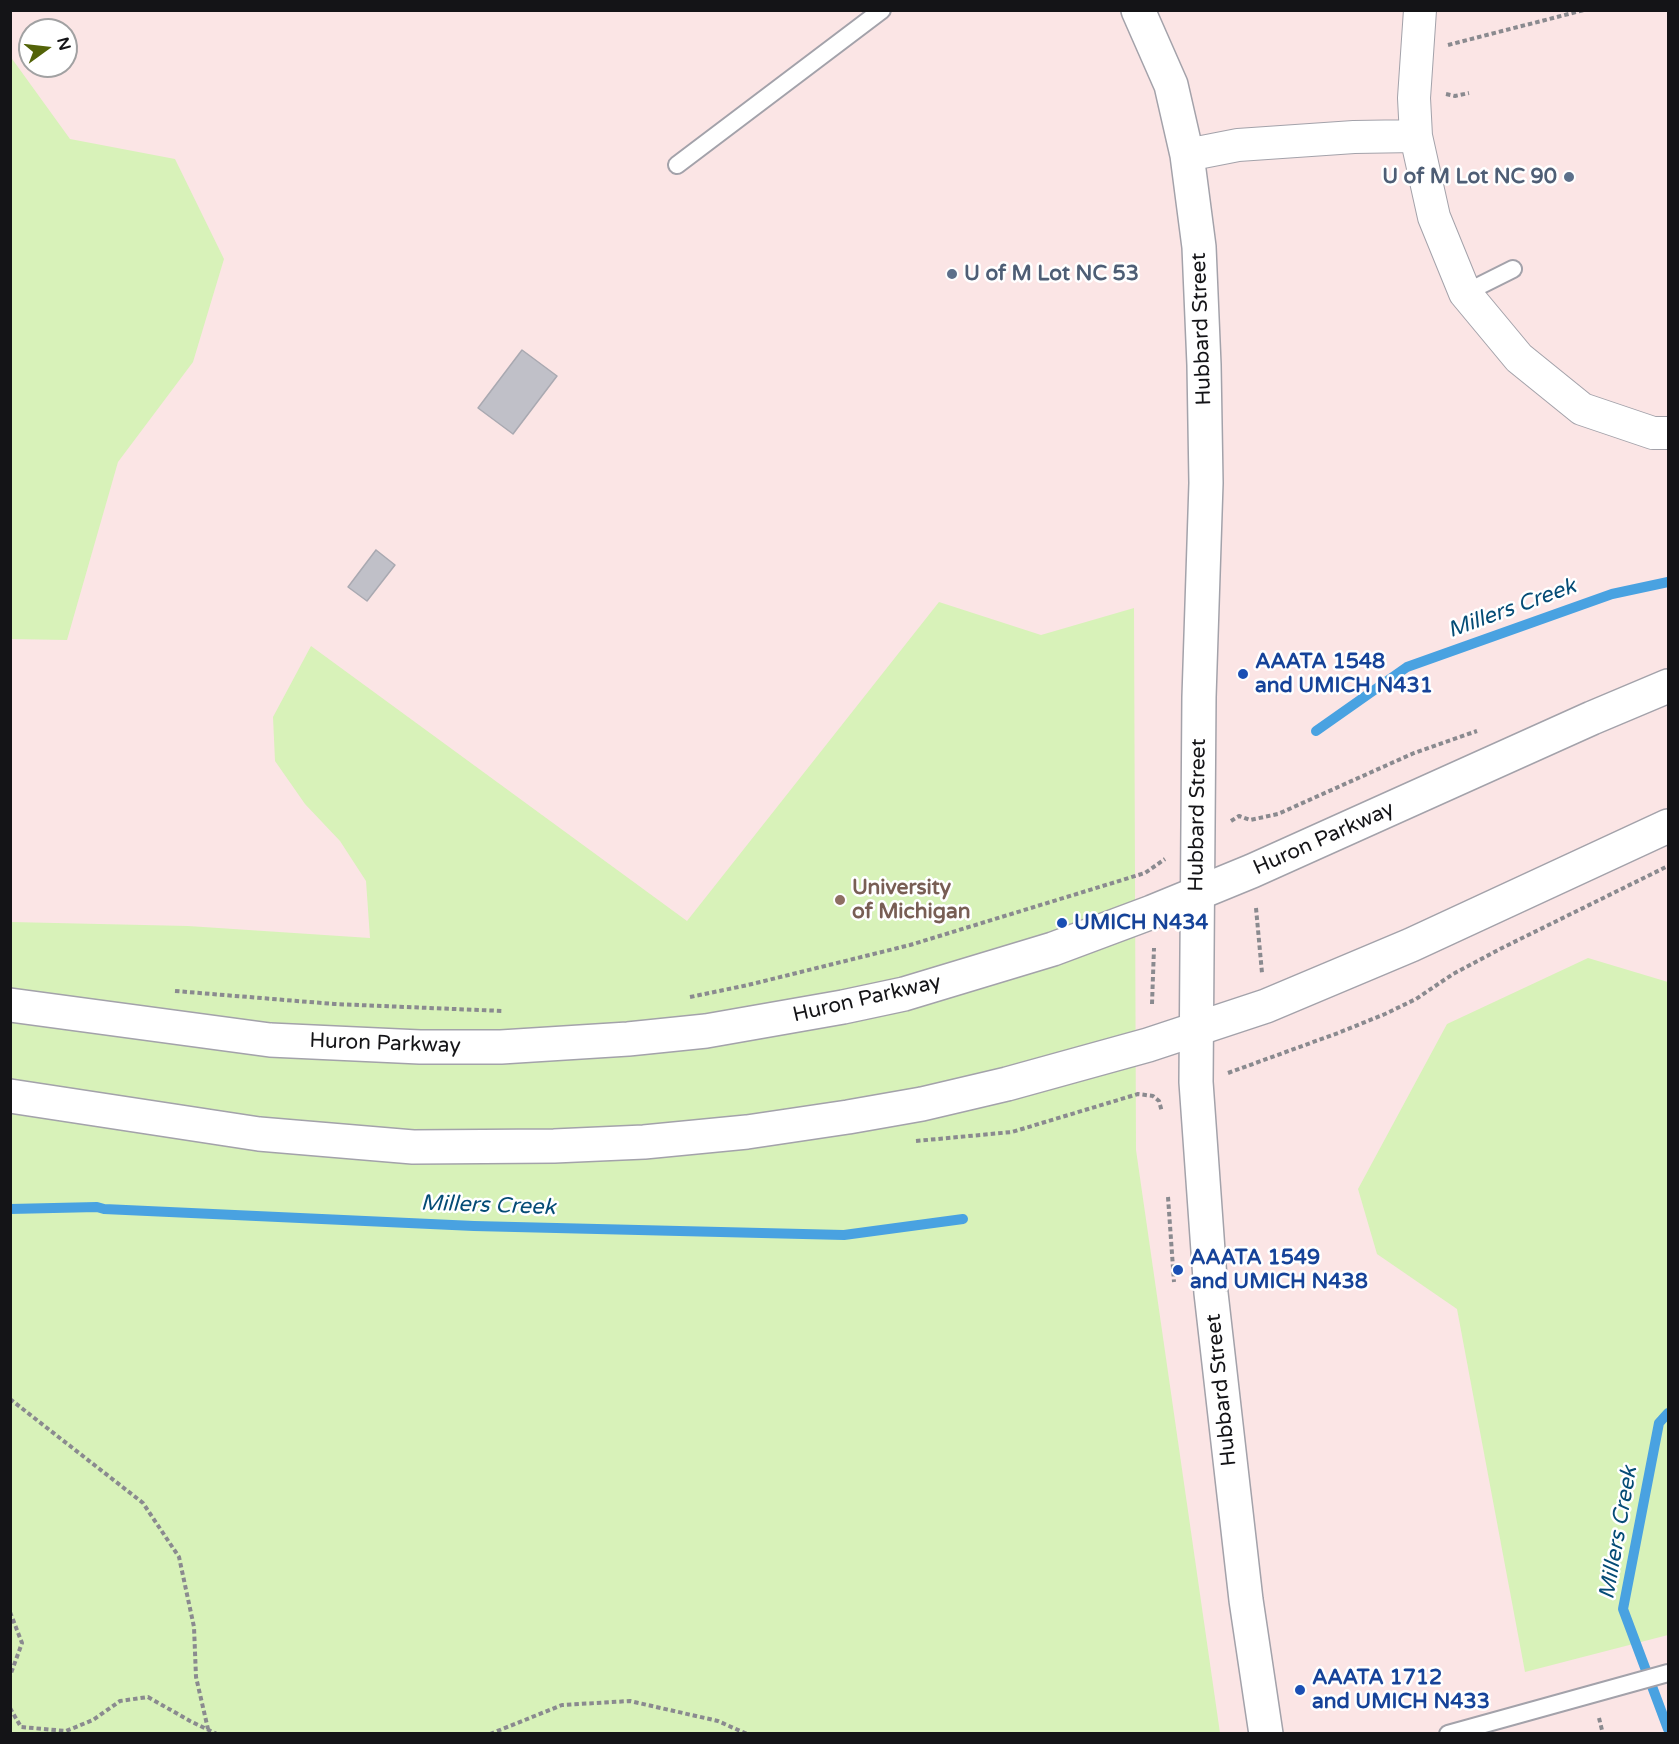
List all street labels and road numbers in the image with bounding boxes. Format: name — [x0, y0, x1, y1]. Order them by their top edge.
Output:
street label: Hubbard Street — [1187, 252, 1217, 406]
street label: Hubbard Street — [1184, 738, 1212, 892]
street label: Huron Parkway — [1250, 797, 1398, 881]
street label: Huron Parkway — [790, 970, 944, 1028]
street label: Huron Parkway — [309, 1029, 461, 1059]
street label: Hubbard Street — [1201, 1313, 1243, 1467]

